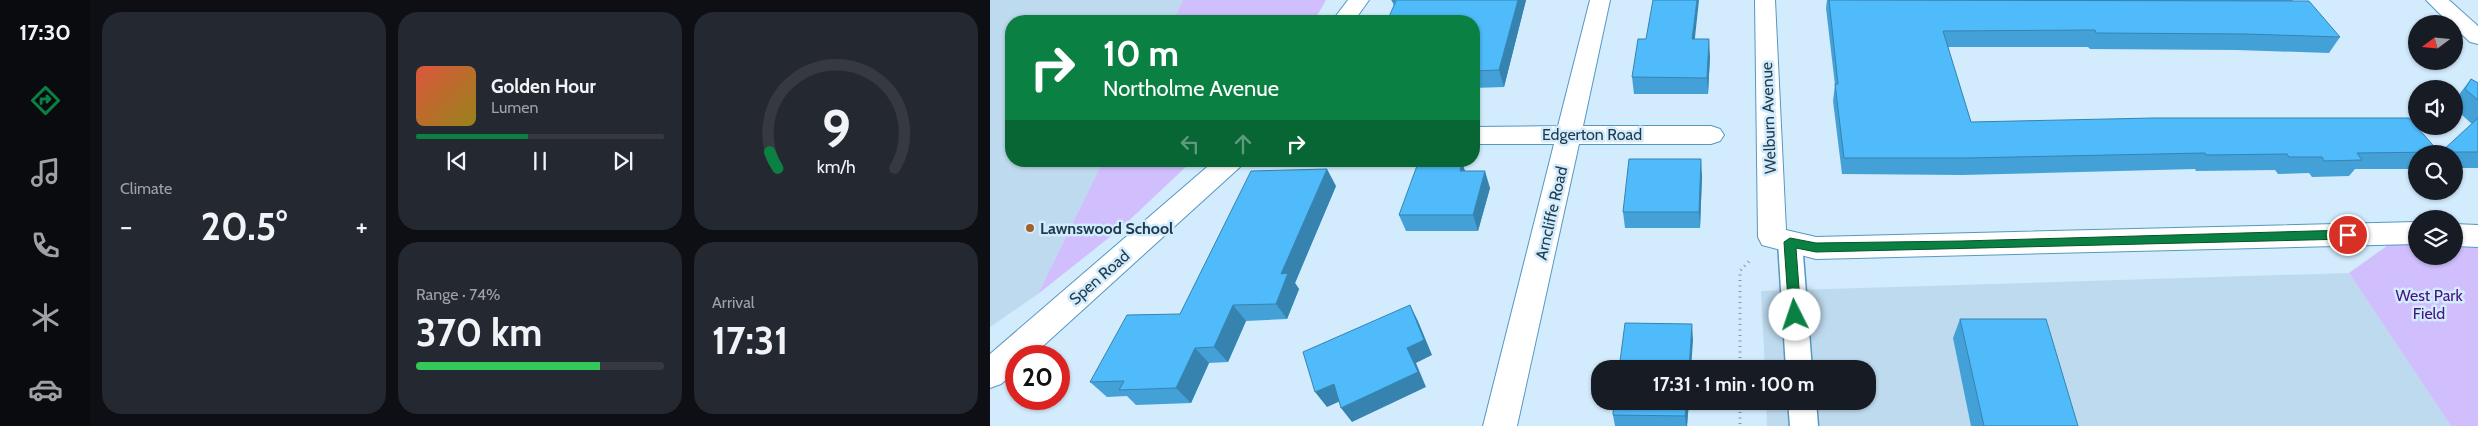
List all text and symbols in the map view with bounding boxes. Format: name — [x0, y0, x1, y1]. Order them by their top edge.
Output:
north arrow — [2408, 15, 2462, 70]
map controls — [2408, 15, 2463, 265]
text: 17:30 — [19, 19, 71, 46]
text: 10 m — [1103, 32, 1179, 75]
icon: right — [1020, 35, 1085, 100]
street label: Welburn Avenue — [1757, 62, 1780, 174]
text: Golden Hour — [491, 75, 596, 98]
text: Northolme Avenue — [1103, 75, 1279, 102]
button: sound — [2408, 80, 2463, 135]
icon: directions — [28, 83, 63, 118]
text: 9 — [821, 97, 851, 160]
text: Lumen — [491, 98, 538, 117]
street label: Edgerton Road — [1542, 125, 1642, 144]
icon: left — [1176, 130, 1204, 158]
icon: ahead — [1229, 130, 1257, 158]
icon: right — [1282, 130, 1310, 158]
button: search — [2408, 145, 2463, 200]
icon: previous — [443, 147, 471, 175]
icon: pause — [526, 147, 554, 175]
icon: next — [609, 147, 637, 175]
icon: music — [28, 155, 63, 190]
text: km/h — [816, 156, 856, 177]
street label: Arncliffe Road — [1532, 165, 1571, 262]
text: Climate — [120, 179, 172, 198]
text: 20.5° — [201, 203, 287, 250]
text: − — [120, 209, 132, 243]
text: + — [356, 209, 368, 243]
button: layers — [2408, 210, 2463, 265]
pin — [2327, 214, 2369, 256]
place label: Lawnswood School — [1040, 219, 1173, 238]
icon: arrive — [2334, 221, 2362, 249]
marker: Lawnswood School — [1024, 222, 1036, 234]
icon: phone — [28, 228, 63, 263]
street label: Spen Road — [1065, 246, 1133, 309]
text: Range · 74% — [416, 285, 500, 304]
park label: West Park Field — [2395, 286, 2463, 323]
position arrow — [1768, 288, 1820, 340]
text: Arrival — [712, 293, 755, 312]
icon: climate — [28, 300, 63, 335]
text: 370 km — [416, 309, 542, 356]
text: 17:31 — [712, 317, 788, 364]
speed limit sign: 20 — [1005, 345, 1070, 410]
icon: car — [28, 372, 63, 407]
text: 17:31 · 1 min · 100 m — [1653, 373, 1814, 396]

